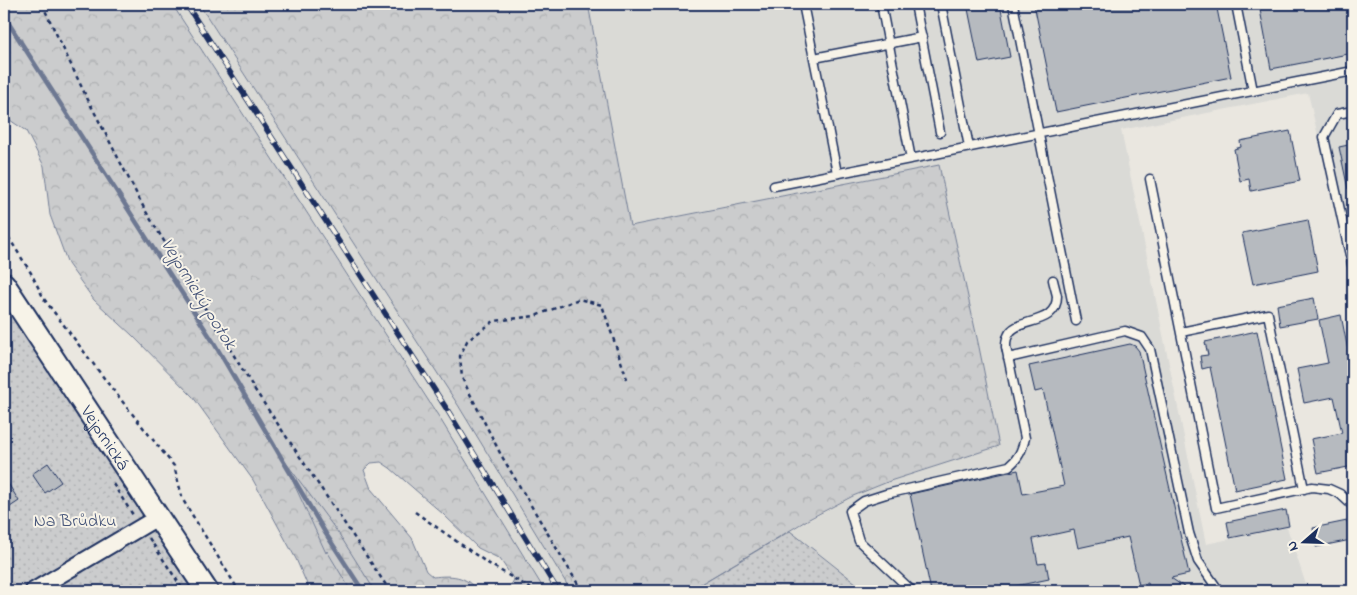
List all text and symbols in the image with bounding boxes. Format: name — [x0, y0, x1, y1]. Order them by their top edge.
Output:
water label: Vejprnický potok — [153, 234, 243, 356]
street label: Vejprnická — [72, 400, 135, 476]
park label: Na Brůdku — [34, 509, 116, 535]
north arrow — [1280, 518, 1330, 568]
text: N — [1282, 538, 1305, 554]

